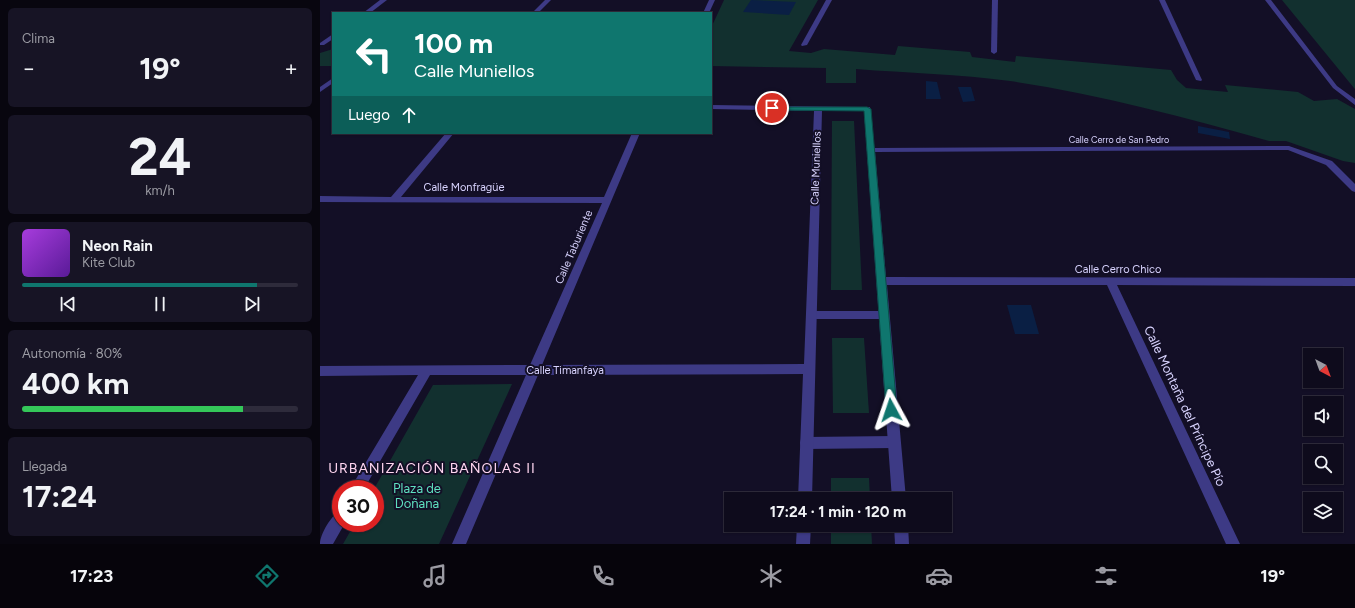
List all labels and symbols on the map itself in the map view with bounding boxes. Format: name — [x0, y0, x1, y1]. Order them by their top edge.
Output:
pin — [755, 91, 789, 125]
street label: Calle Muniellos — [808, 131, 824, 205]
street label: Calle Cerro de San Pedro — [1069, 134, 1169, 145]
street label: Calle Monfragüe — [424, 181, 504, 194]
street label: Calle Taburiente — [553, 208, 595, 286]
street label: Calle Cerro Chico — [1075, 263, 1161, 276]
street label: Calle Montaña del Príncipe Pío — [1141, 323, 1229, 489]
north arrow — [1303, 348, 1343, 388]
street label: Calle Timanfaya — [526, 364, 604, 377]
position arrow — [870, 389, 912, 431]
district label: URBANIZACIÓN BAÑOLAS II — [328, 460, 536, 477]
speed limit sign: 30 — [332, 480, 384, 532]
park label: Plaza de Doñana — [393, 481, 441, 511]

